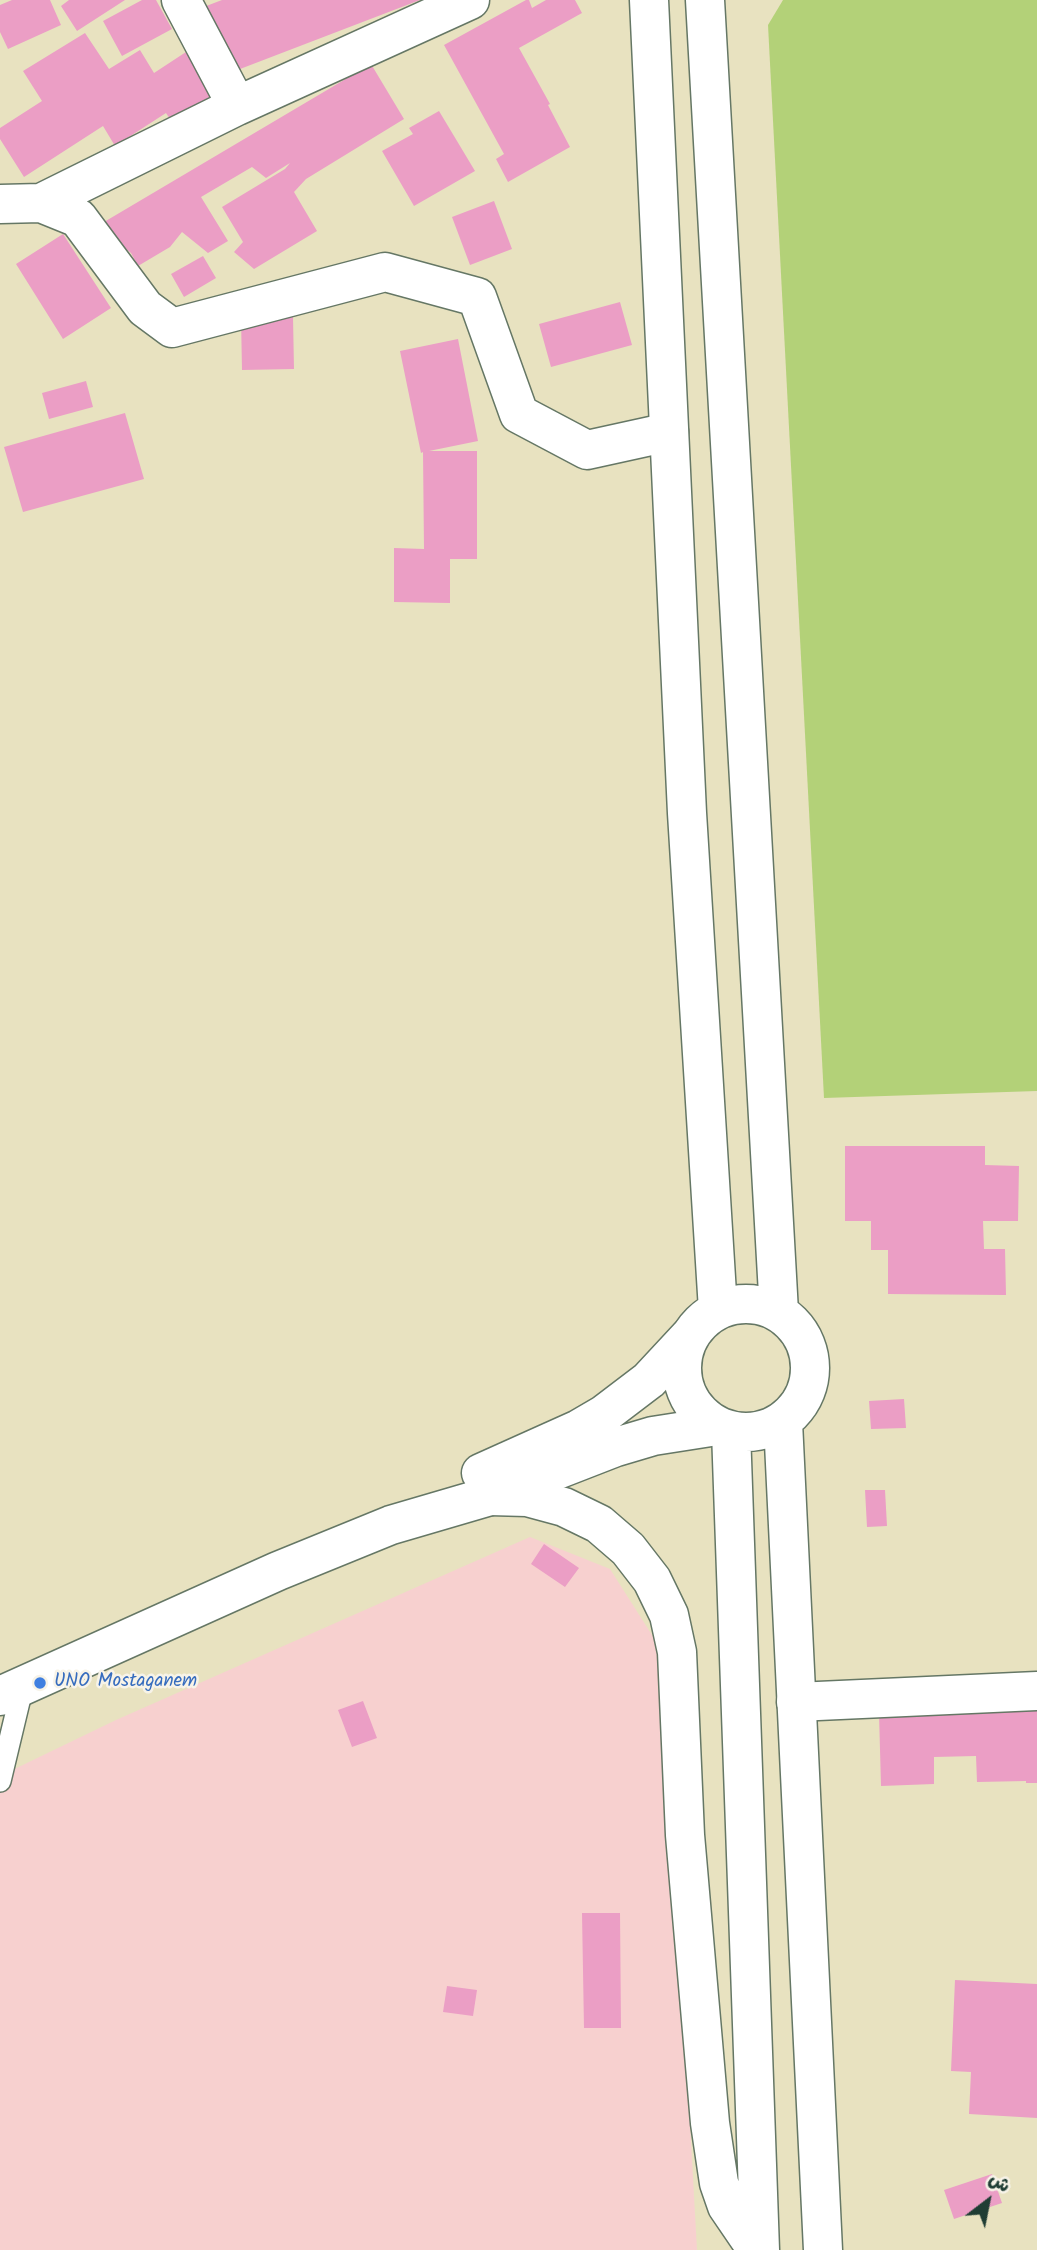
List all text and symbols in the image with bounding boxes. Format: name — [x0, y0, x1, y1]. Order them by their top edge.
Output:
place label: UNO Mostaganem — [54, 1672, 197, 1694]
marker: UNO Mostaganem — [32, 1675, 48, 1691]
text: ش — [982, 2165, 1016, 2201]
north arrow — [953, 2166, 1023, 2236]

